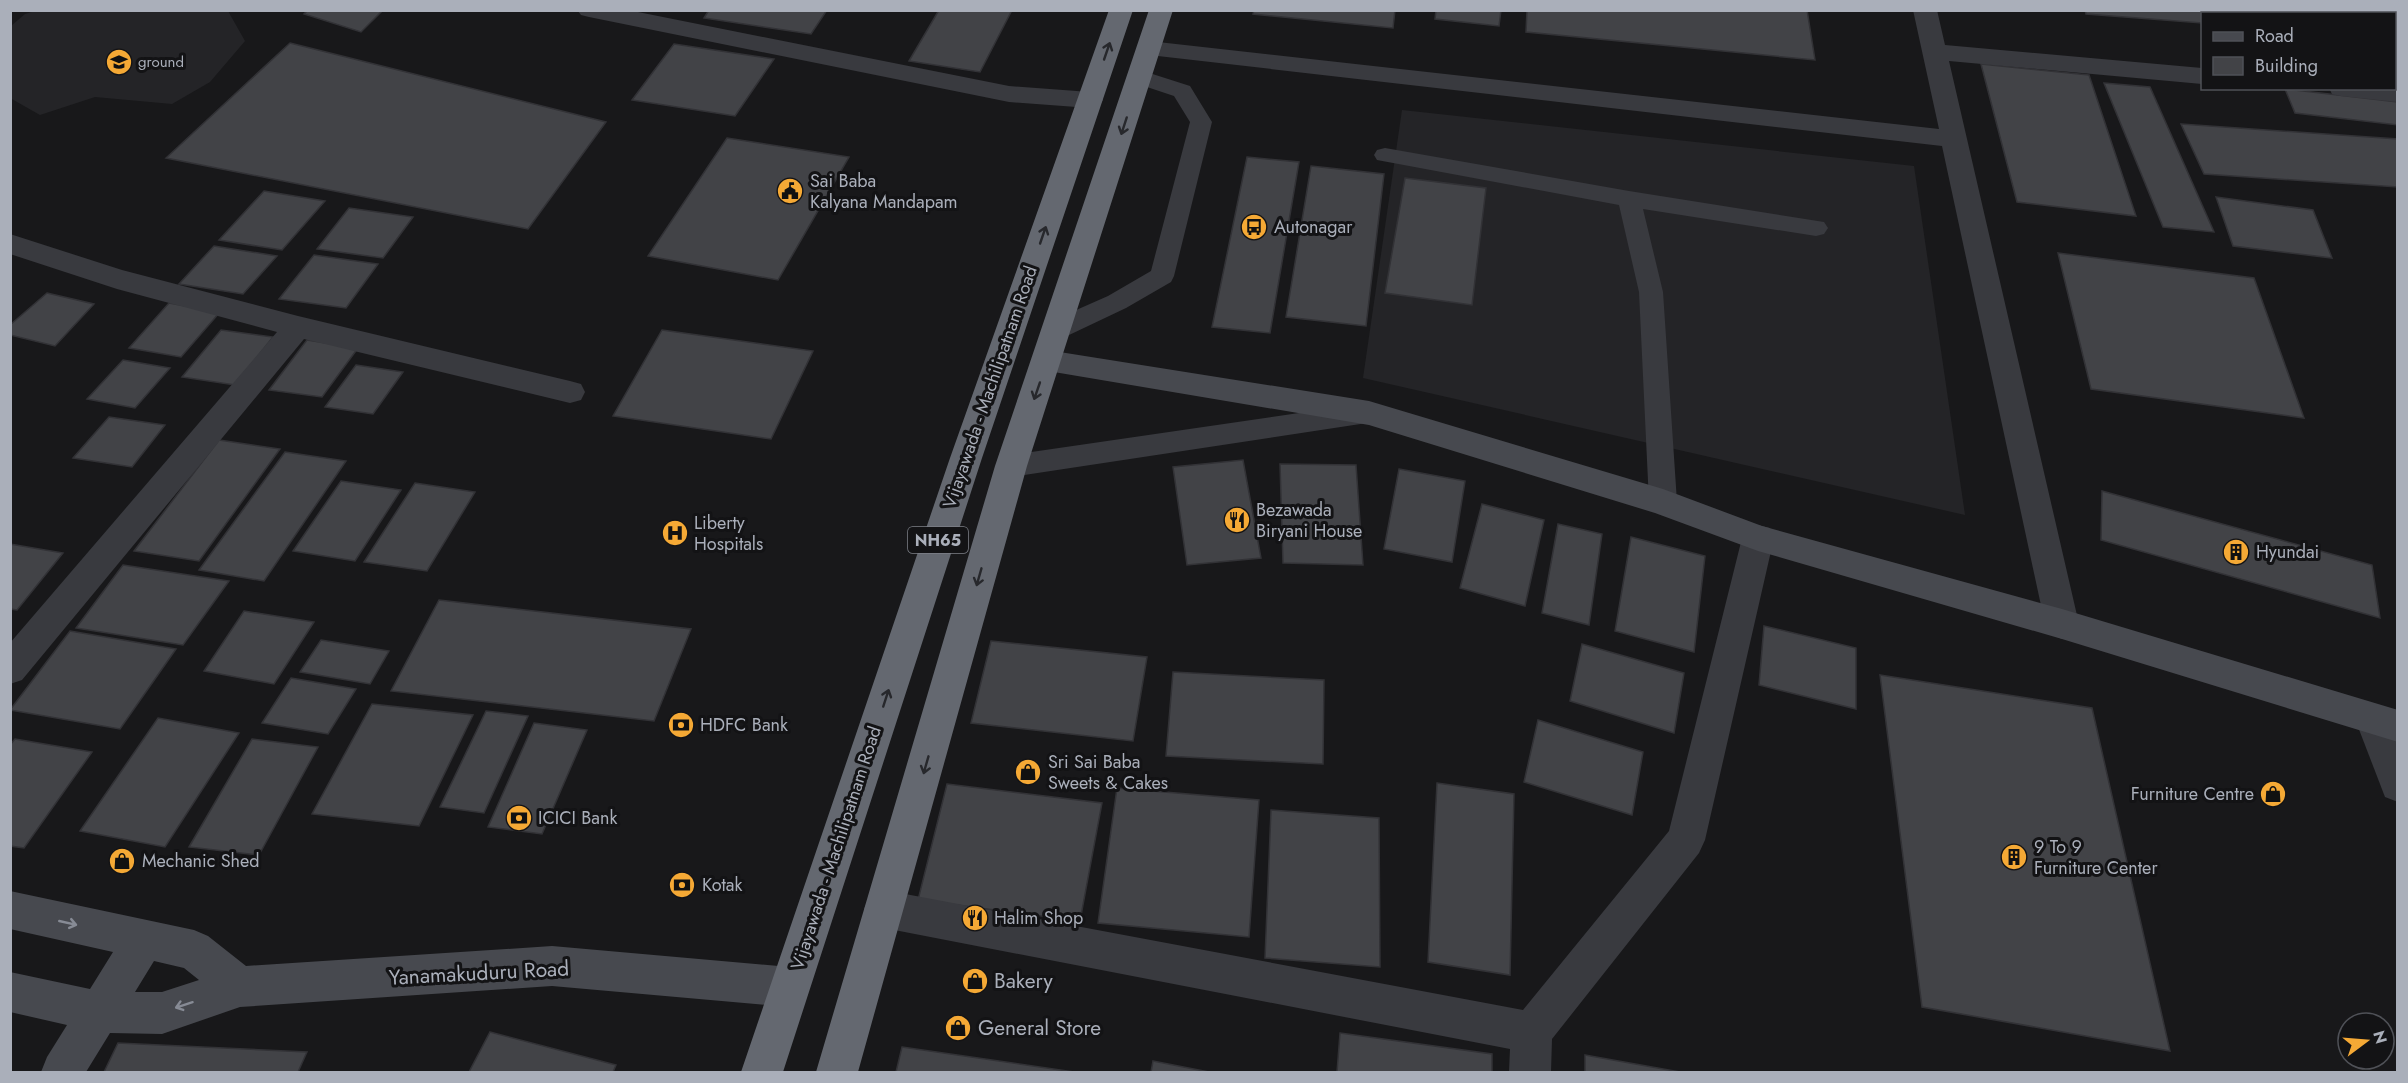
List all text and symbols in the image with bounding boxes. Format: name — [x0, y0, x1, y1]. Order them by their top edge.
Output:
legend — [2201, 12, 2396, 90]
text: Road — [2255, 23, 2294, 49]
one-way arrow — [1102, 42, 1113, 61]
school or university icon: ground — [104, 47, 134, 77]
place label: ground — [138, 51, 184, 73]
text: Building — [2255, 53, 2318, 79]
one-way arrow — [1118, 116, 1129, 135]
place label: Sai Baba Kalyana Mandapam — [810, 168, 958, 215]
public building icon: Sai Baba Kalyana Mandapam — [775, 176, 805, 206]
bus stop icon: Autonagar — [1239, 212, 1269, 242]
place label: Autonagar — [1274, 214, 1353, 240]
one-way arrow — [1038, 226, 1049, 245]
street label: Vijayawada - Machilipatnam Road — [936, 262, 1044, 512]
one-way arrow — [1030, 381, 1041, 400]
place label: Bezawada Biryani House — [1256, 497, 1362, 544]
restaurant icon: Bezawada Biryani House — [1222, 505, 1252, 535]
place label: Liberty Hospitals — [694, 510, 763, 557]
hospital icon: Liberty Hospitals — [660, 518, 690, 548]
road number: NH65 — [908, 527, 968, 553]
building icon: Hyundai — [2221, 537, 2251, 567]
place label: Hyundai — [2256, 539, 2319, 565]
one-way arrow — [973, 568, 985, 587]
one-way arrow — [881, 689, 892, 708]
bank icon: HDFC Bank — [666, 710, 696, 740]
place label: HDFC Bank — [700, 712, 788, 738]
street label: Vijayawada - Machilipatnam Road — [784, 723, 888, 973]
place label: Sri Sai Baba Sweets & Cakes — [1048, 749, 1168, 796]
one-way arrow — [920, 755, 931, 774]
shop icon: Sri Sai Baba Sweets & Cakes — [1013, 757, 1043, 787]
shop icon: Furniture Centre — [2258, 779, 2288, 809]
place label: Furniture Centre — [2131, 781, 2254, 807]
bank icon: ICICI Bank — [504, 803, 534, 833]
place label: ICICI Bank — [538, 805, 617, 831]
place label: 9 To 9 Furniture Center — [2034, 834, 2158, 881]
building icon: 9 To 9 Furniture Center — [1999, 842, 2029, 872]
shop icon: Mechanic Shed — [107, 846, 137, 876]
place label: Mechanic Shed — [142, 848, 260, 874]
bank icon: Kotak — [667, 870, 697, 900]
place label: Kotak — [702, 872, 742, 898]
restaurant icon: Halim Shop — [960, 903, 990, 933]
place label: Halim Shop — [994, 905, 1083, 931]
one-way arrow — [57, 918, 77, 929]
street label: Yanamakuduru Road — [388, 953, 570, 993]
shop icon: Bakery — [960, 966, 990, 996]
place label: Bakery — [994, 966, 1053, 996]
one-way arrow — [175, 1001, 194, 1012]
north arrow — [2336, 1011, 2396, 1071]
shop icon: General Store — [943, 1013, 973, 1043]
place label: General Store — [978, 1013, 1101, 1043]
text: N — [2367, 1028, 2393, 1046]

